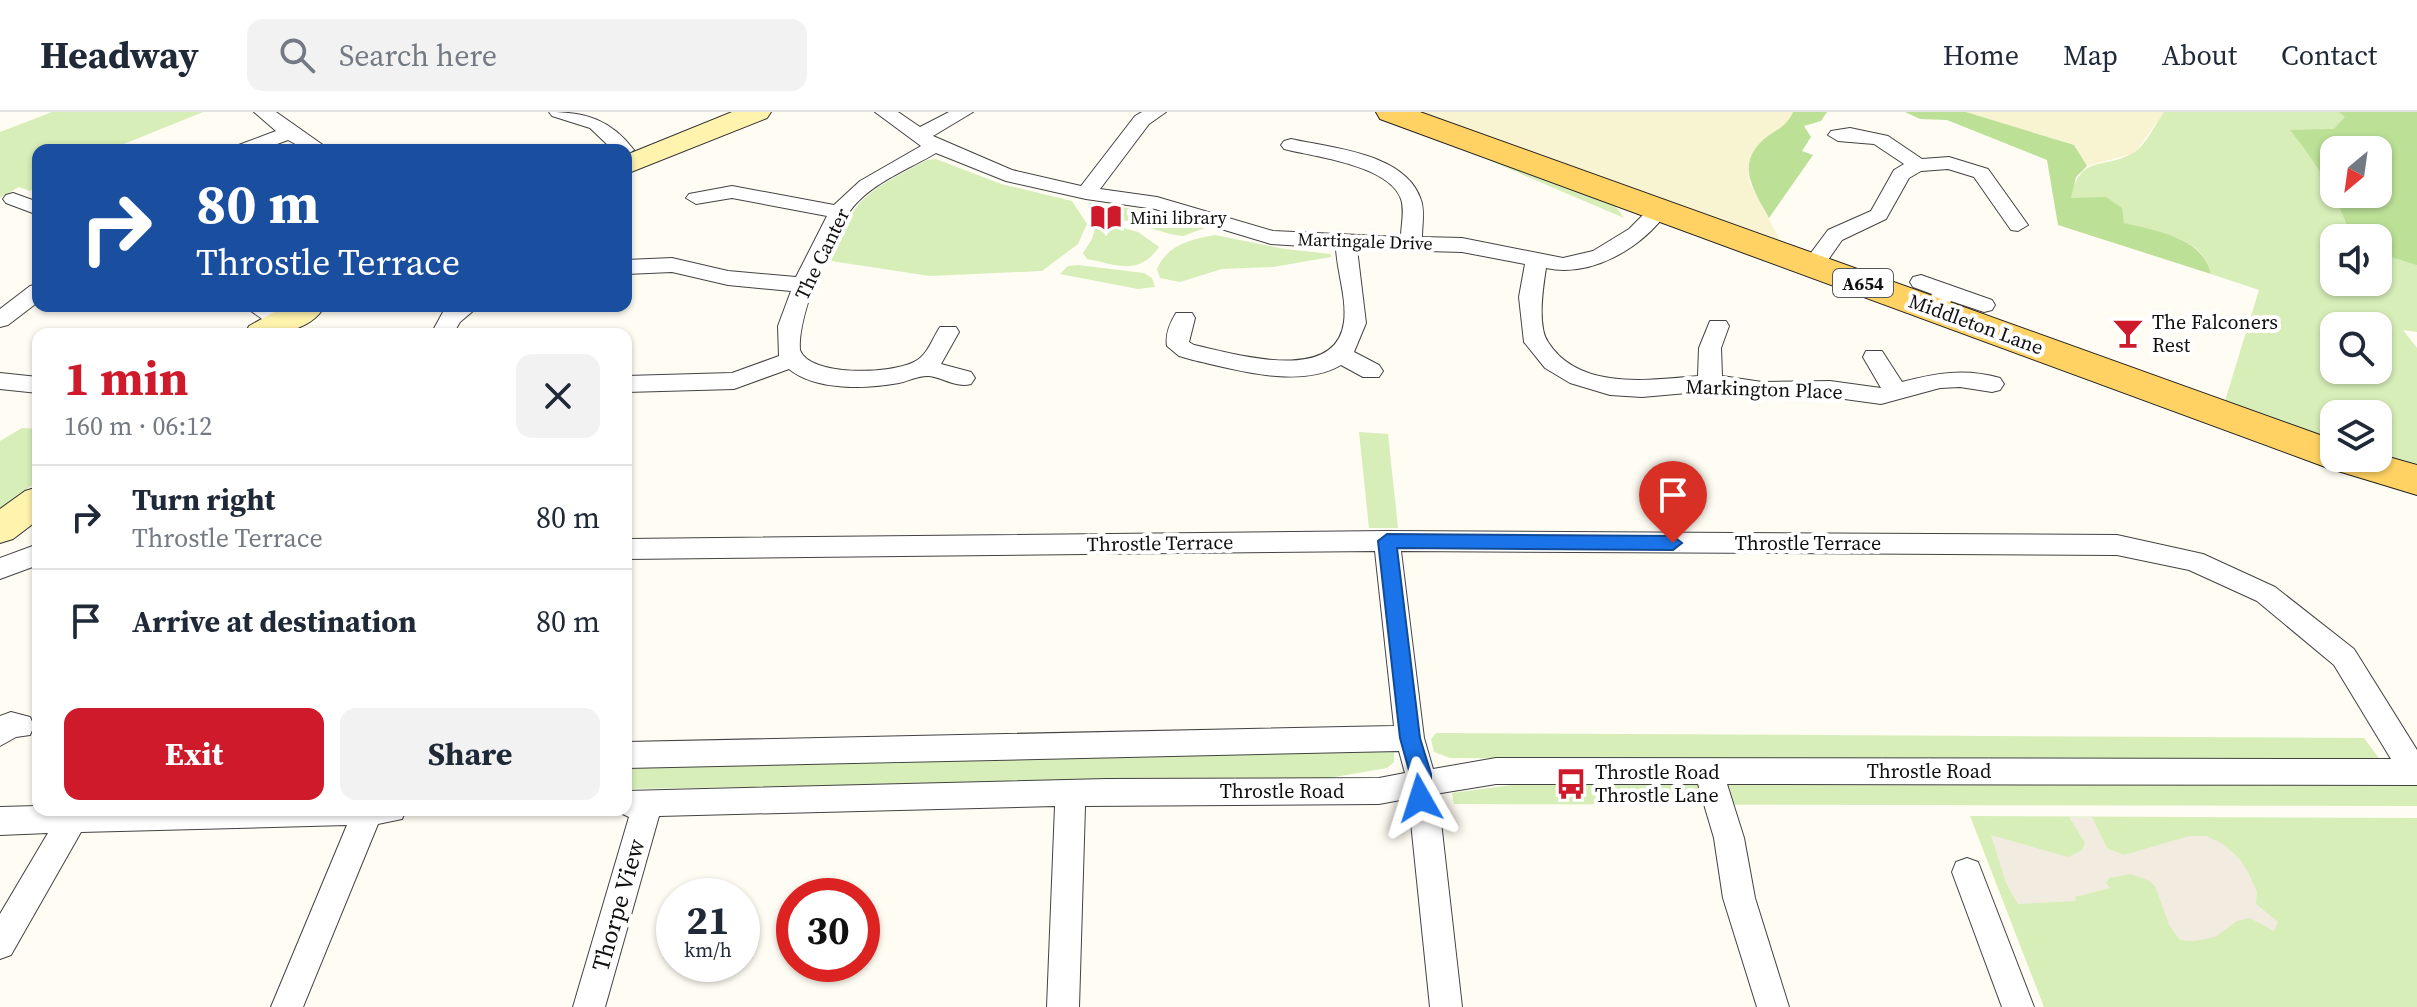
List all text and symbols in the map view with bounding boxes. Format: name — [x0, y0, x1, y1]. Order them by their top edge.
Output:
search box — [247, 19, 807, 91]
text: Headway — [40, 29, 199, 81]
icon: search — [275, 33, 319, 77]
text: Search here — [339, 35, 497, 76]
text: Home — [1943, 36, 2019, 74]
text: Map — [2063, 36, 2118, 74]
text: About — [2162, 36, 2237, 74]
text: Contact — [2281, 36, 2377, 74]
north arrow — [2320, 136, 2392, 208]
map controls — [2320, 136, 2392, 472]
text: 80 m — [196, 165, 319, 242]
icon: right — [64, 176, 168, 280]
library icon: Mini library — [1089, 200, 1123, 234]
street label: The Canter — [788, 203, 856, 305]
place label: Mini library — [1130, 205, 1227, 230]
button: sound — [2320, 224, 2392, 296]
street label: Martingale Drive — [1297, 226, 1433, 256]
text: Throstle Terrace — [196, 238, 460, 287]
road number: A654 — [1833, 269, 1893, 297]
street label: Middleton Lane — [1905, 287, 2047, 361]
place label: The Falconers Rest — [2152, 308, 2278, 359]
button: search — [2320, 312, 2392, 384]
bar icon: The Falconers Rest — [2111, 316, 2145, 350]
text: 1 min — [64, 345, 189, 411]
button: close — [516, 354, 600, 438]
street label: Markington Place — [1685, 372, 1843, 406]
button: layers — [2320, 400, 2392, 472]
text: 160 m · 06:12 — [64, 408, 212, 444]
pin — [1639, 461, 1707, 543]
icon: arrive — [1651, 473, 1695, 517]
text: Turn right — [132, 479, 275, 520]
icon: right — [64, 495, 108, 539]
text: 80 m — [536, 497, 600, 538]
text: Throstle Terrace — [132, 520, 323, 556]
street label: Throstle Terrace — [1086, 528, 1234, 558]
street label: Throstle Terrace — [1735, 529, 1881, 557]
icon: arrive — [64, 599, 108, 643]
text: Arrive at destination — [132, 601, 417, 642]
text: 80 m — [536, 601, 600, 642]
button: Exit — [64, 708, 324, 800]
button: Share — [340, 708, 600, 800]
position arrow — [1378, 756, 1462, 840]
street label: Throstle Road — [1867, 757, 1992, 785]
place label: Throstle Road Throstle Lane — [1595, 758, 1720, 809]
bus stop icon: Throstle Road Throstle Lane — [1554, 767, 1588, 801]
street label: Throstle Road — [1220, 777, 1345, 805]
street label: Thorpe View — [583, 834, 653, 975]
speed limit sign: 30 — [776, 878, 880, 982]
text: 21 — [686, 893, 730, 947]
text: km/h — [684, 936, 732, 964]

